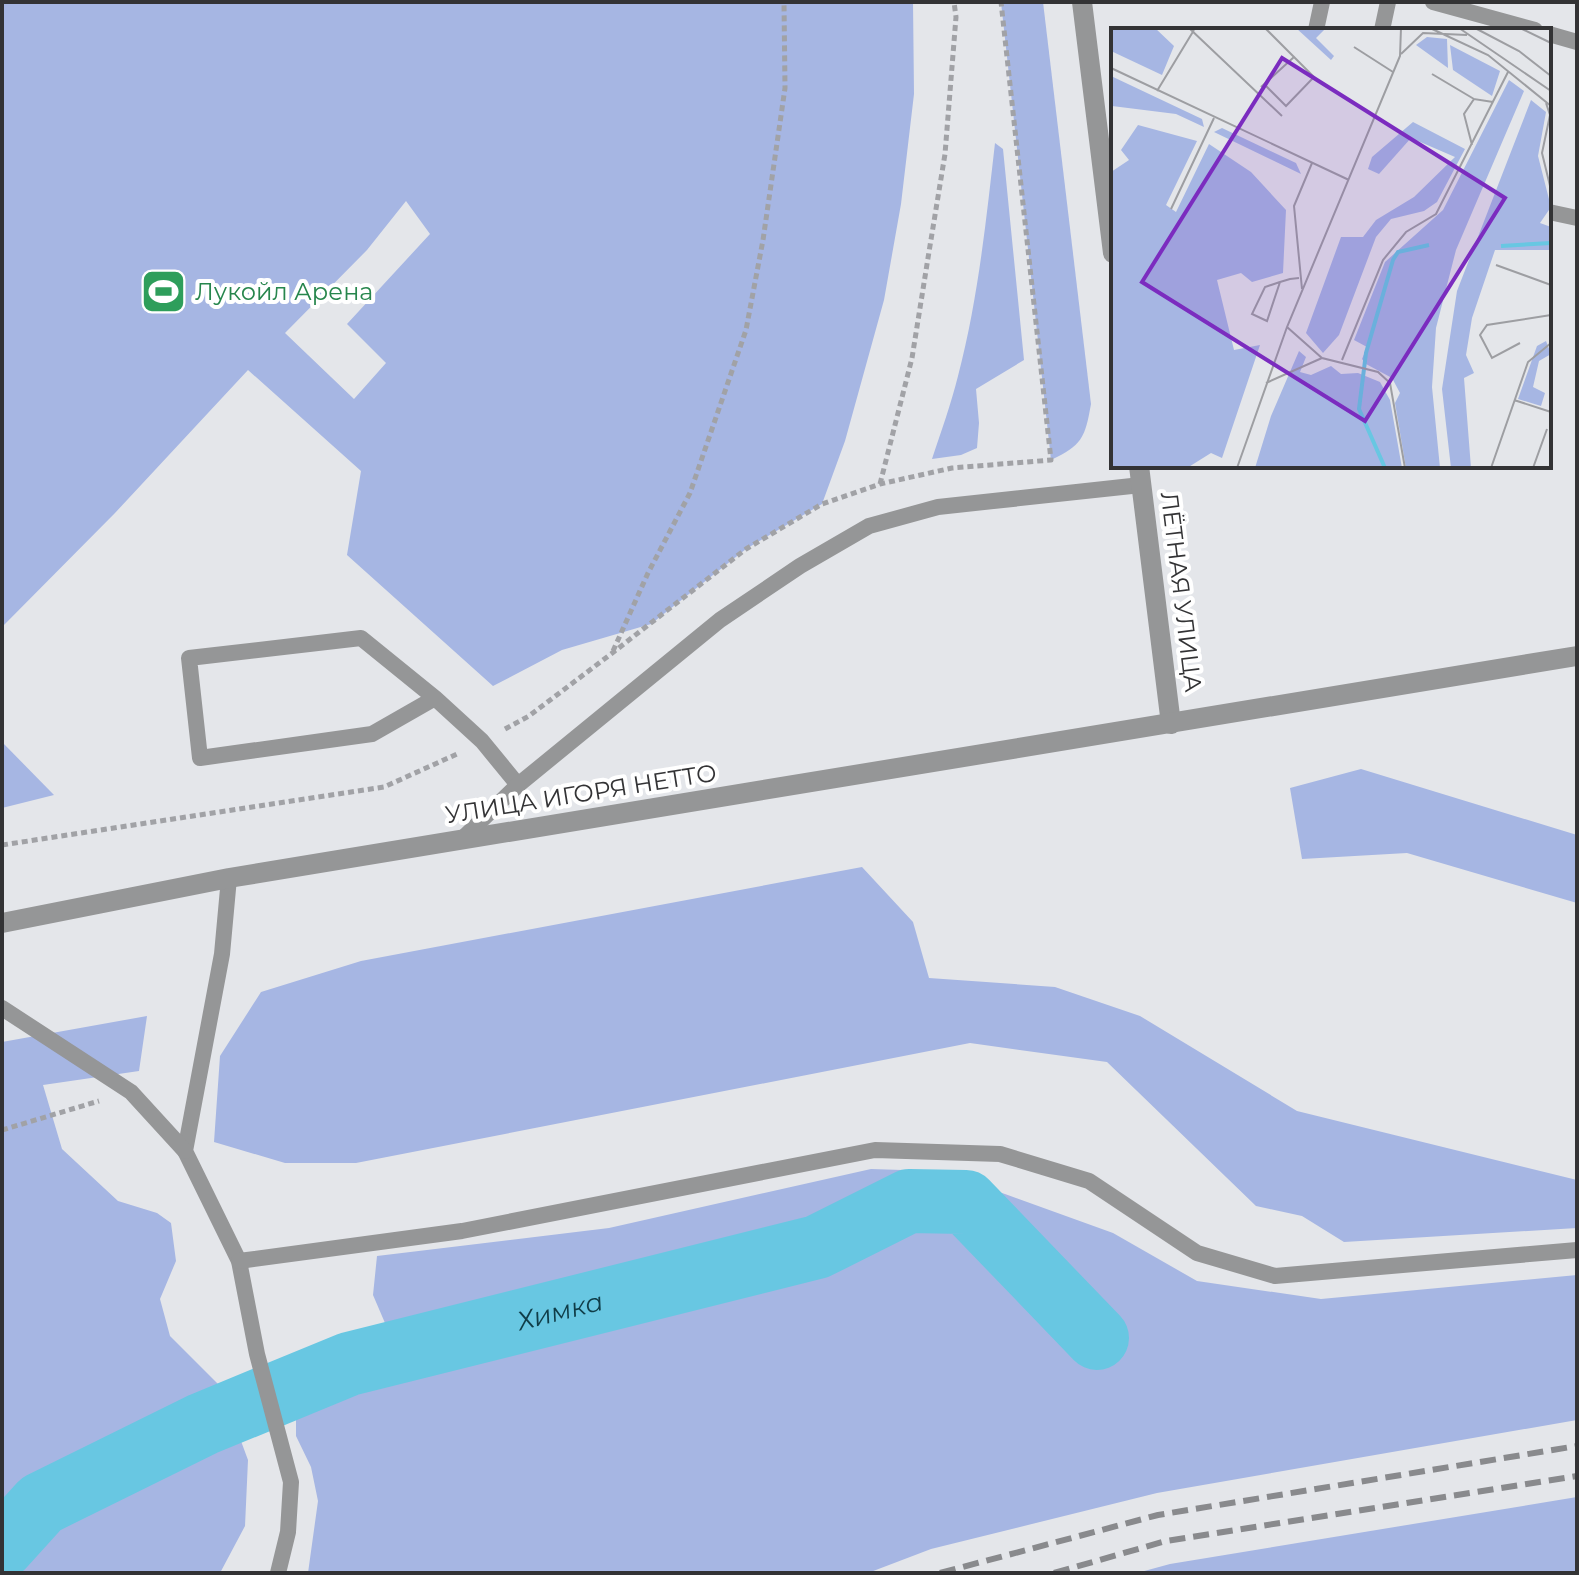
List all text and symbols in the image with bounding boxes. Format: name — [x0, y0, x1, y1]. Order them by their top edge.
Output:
inset map — [1111, 28, 1551, 468]
sports icon: Лукойл Арена — [140, 268, 188, 316]
place label: Лукойл Арена — [195, 277, 373, 306]
street label: ЛЁТНАЯ УЛИЦА — [1155, 490, 1208, 694]
street label: УЛИЦА ИГОРЯ НЕТТО — [443, 758, 719, 829]
water label: Химка — [513, 1285, 606, 1338]

